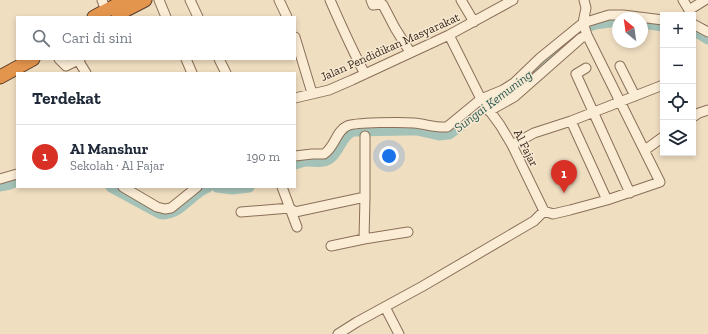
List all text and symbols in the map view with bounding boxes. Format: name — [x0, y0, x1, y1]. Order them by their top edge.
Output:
street label: Jalan Pendidikan Masyarakat — [318, 10, 462, 84]
north arrow — [612, 12, 648, 48]
map controls — [660, 12, 696, 156]
button: + — [660, 12, 696, 48]
search box — [16, 16, 296, 60]
icon: search — [30, 27, 52, 49]
text: Cari di sini — [62, 29, 132, 47]
button: − — [660, 48, 696, 84]
water label: Sungai Kemuning — [451, 67, 535, 135]
button: locate — [660, 84, 696, 120]
text: Terdekat — [32, 88, 101, 108]
button: layers — [660, 120, 696, 156]
street label: Al Fajar — [510, 127, 541, 169]
text: Al Manshur — [70, 140, 148, 158]
your location — [379, 146, 399, 166]
text: 1 — [42, 149, 48, 164]
text: 190 m — [246, 149, 280, 164]
text: Sekolah · Al Fajar — [70, 158, 165, 173]
pin: 1 — [551, 160, 577, 193]

